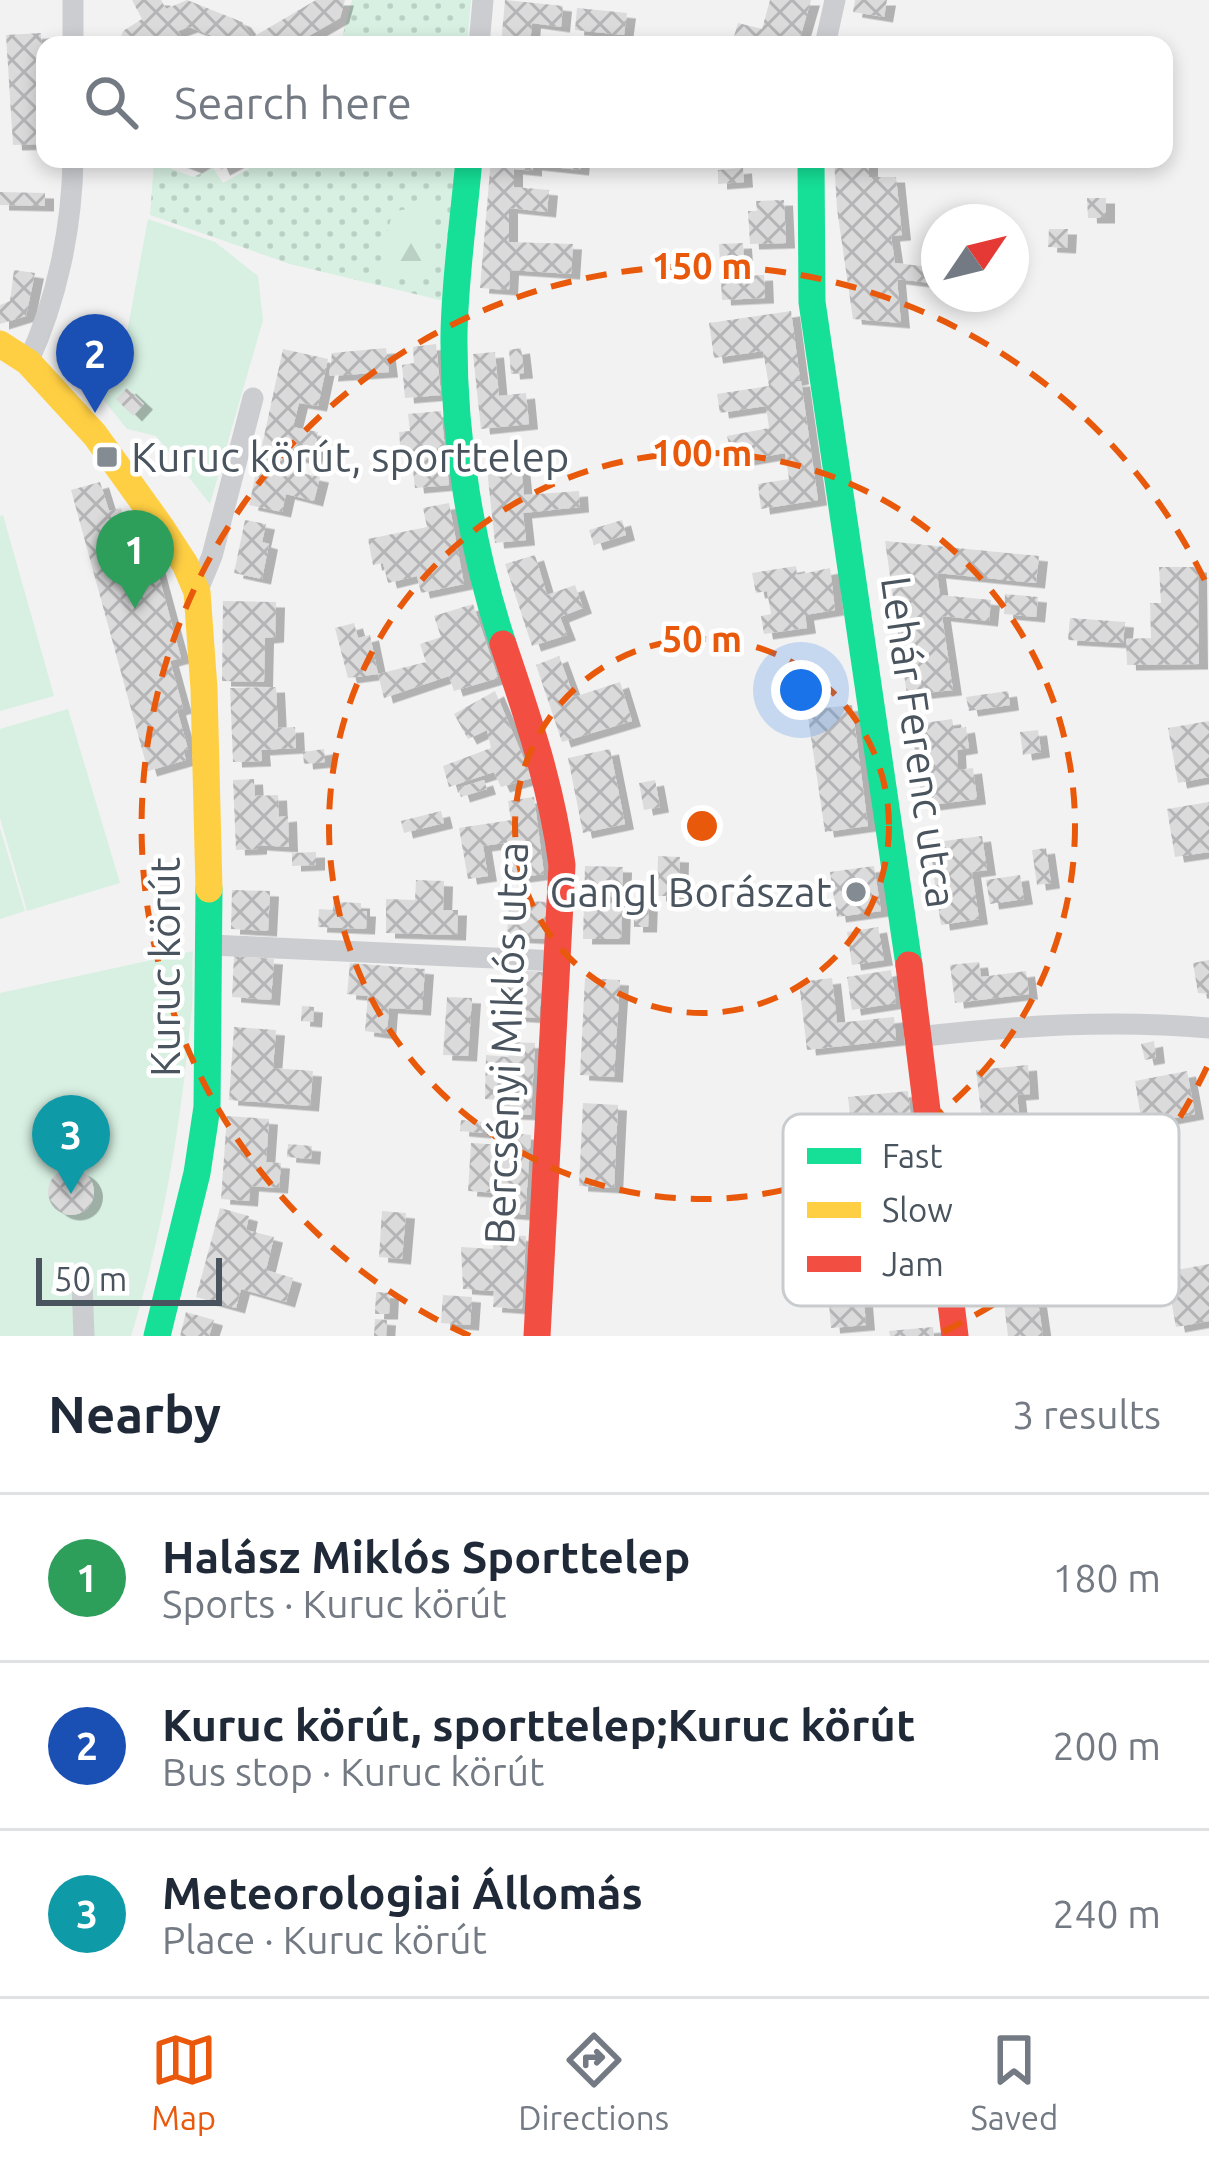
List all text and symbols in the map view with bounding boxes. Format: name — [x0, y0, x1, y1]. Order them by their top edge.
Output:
search box — [36, 36, 1173, 168]
icon: search — [78, 69, 144, 135]
text: Search here — [174, 77, 412, 128]
north arrow — [921, 204, 1029, 312]
text: 150 m — [652, 245, 752, 286]
pin: 2 — [56, 314, 134, 413]
text: 100 m — [652, 432, 752, 473]
place label: Kuruc körút, sporttelep — [131, 433, 569, 480]
marker: Kuruc körút, sporttelep — [94, 444, 120, 470]
pin: 1 — [96, 510, 174, 609]
street label: Lehár Ferenc utca — [873, 573, 966, 911]
text: 50 m — [662, 618, 742, 659]
your location — [771, 660, 831, 720]
centre of rings — [681, 805, 723, 847]
street label: Bercsényi Miklós utca — [475, 841, 536, 1245]
street label: Kuruc körút — [141, 857, 188, 1077]
place label: Gangl Borászat — [550, 868, 832, 915]
marker: Gangl Borászat — [843, 879, 869, 905]
pin: 3 — [32, 1095, 110, 1194]
legend — [783, 1114, 1179, 1306]
text: Fast — [882, 1137, 942, 1174]
text: Slow — [882, 1191, 953, 1228]
text: Jam — [882, 1245, 944, 1282]
scale bar — [36, 1252, 222, 1305]
text: 50 m — [54, 1260, 127, 1297]
text: Nearby — [48, 1385, 221, 1443]
text: 3 results — [1012, 1393, 1161, 1436]
text: Halász Miklós Sporttelep — [162, 1531, 690, 1582]
text: 1 — [76, 1556, 98, 1599]
text: 180 m — [1052, 1556, 1161, 1599]
text: Sports · Kuruc körút — [162, 1582, 507, 1625]
text: Kuruc körút, sporttelep;Kuruc körút — [162, 1699, 915, 1750]
text: 2 — [76, 1724, 98, 1767]
text: 200 m — [1052, 1724, 1161, 1767]
text: Bus stop · Kuruc körút — [162, 1750, 544, 1793]
text: Meteorologiai Állomás — [162, 1867, 643, 1918]
text: 3 — [76, 1892, 98, 1935]
text: 240 m — [1052, 1892, 1161, 1935]
text: Place · Kuruc körút — [162, 1918, 487, 1961]
tab: Map — [151, 2027, 217, 2136]
tab: Directions — [518, 2027, 669, 2136]
tab: Saved — [970, 2027, 1058, 2136]

